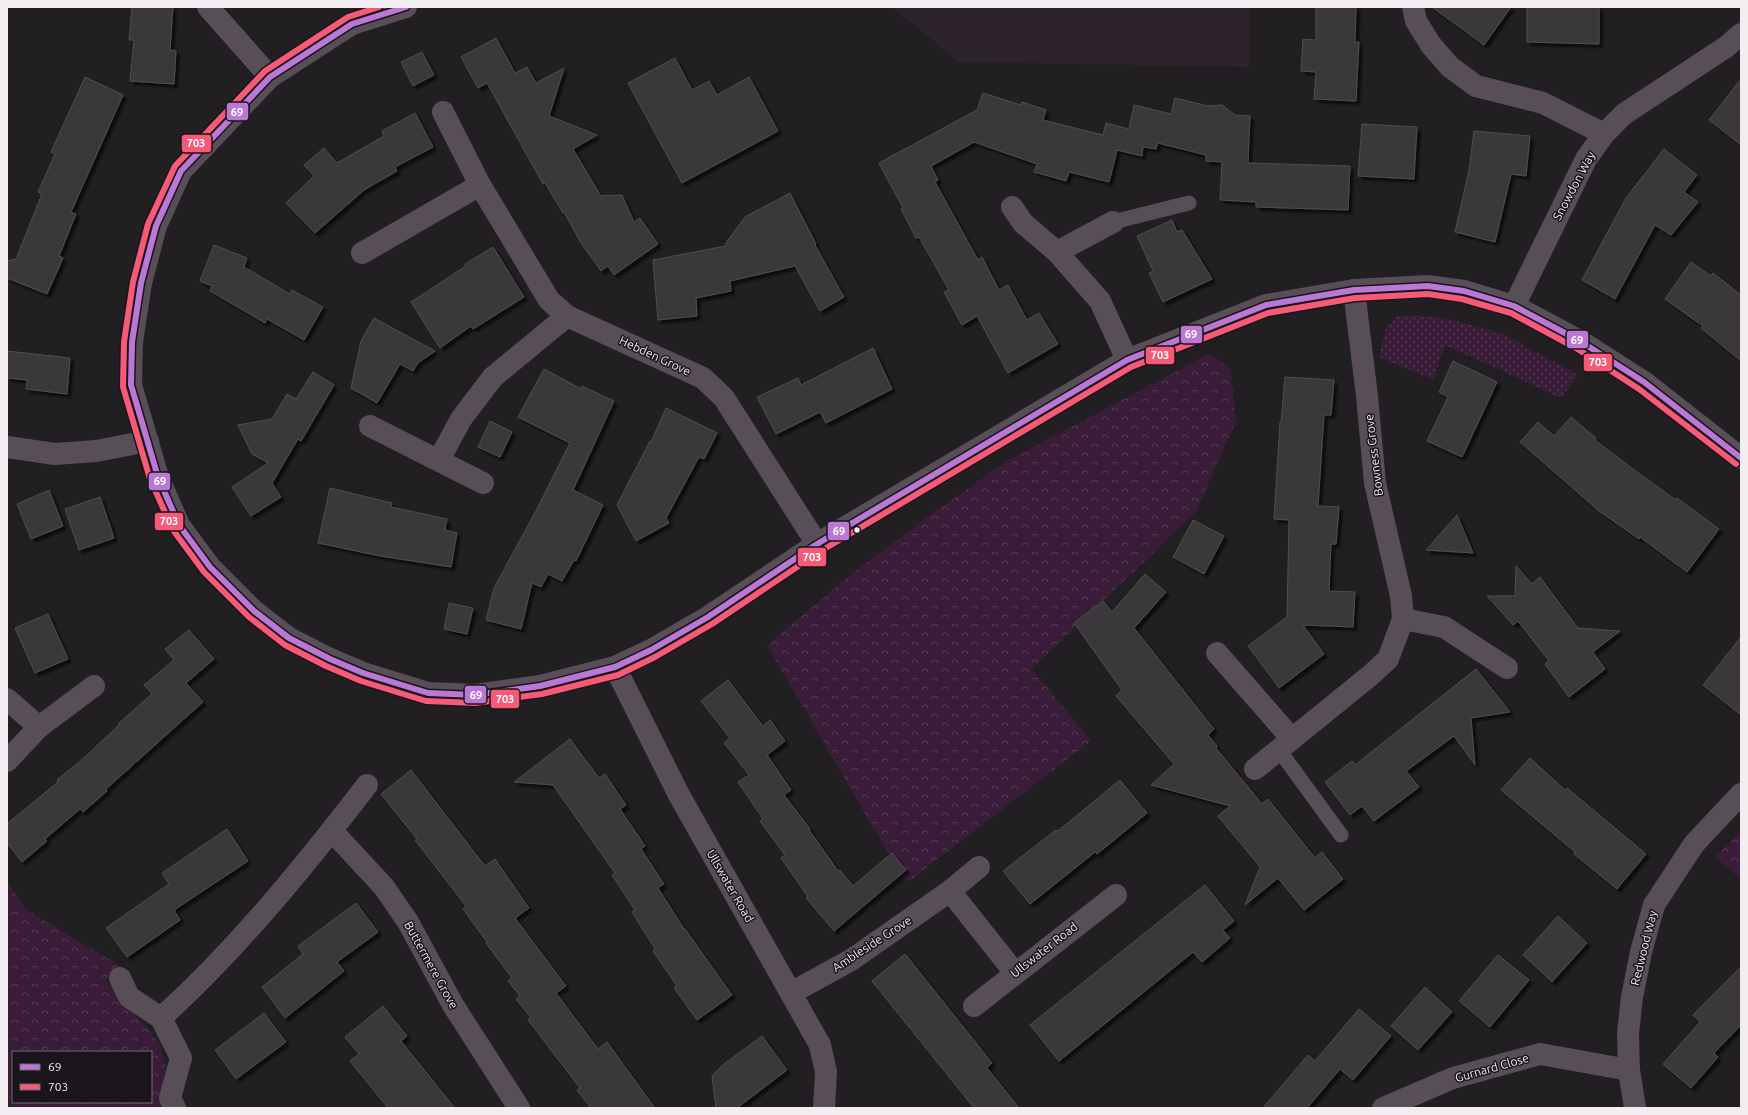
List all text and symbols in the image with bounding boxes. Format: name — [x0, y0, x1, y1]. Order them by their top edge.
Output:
line badge: 69 — [226, 102, 249, 121]
text: 69 — [231, 106, 243, 118]
line badge: 703 — [181, 134, 212, 153]
text: 703 — [187, 137, 205, 149]
street label: Snowdon Way — [1550, 149, 1597, 222]
line badge: 69 — [1180, 325, 1203, 344]
text: 69 — [1185, 328, 1197, 340]
line badge: 69 — [1566, 330, 1589, 349]
street label: Hebden Grove — [617, 333, 693, 378]
text: 69 — [1571, 334, 1583, 346]
line badge: 703 — [1145, 346, 1175, 365]
text: 703 — [1151, 349, 1169, 361]
line badge: 703 — [1583, 353, 1613, 372]
text: 703 — [1589, 356, 1607, 368]
street label: Bowness Grove — [1362, 413, 1385, 497]
line badge: 69 — [148, 472, 171, 491]
text: 69 — [154, 475, 166, 487]
line badge: 703 — [154, 512, 184, 531]
text: 703 — [160, 515, 178, 527]
line badge: 69 — [827, 521, 850, 541]
text: 69 — [833, 525, 845, 537]
unlabelled marker — [852, 525, 862, 535]
line badge: 703 — [797, 547, 827, 567]
text: 703 — [803, 551, 821, 563]
line badge: 69 — [464, 685, 487, 704]
text: 69 — [470, 689, 482, 701]
line badge: 703 — [490, 689, 520, 709]
text: 703 — [496, 693, 514, 705]
street label: Ullswater Road — [704, 847, 756, 924]
street label: Redwood Way — [1628, 909, 1659, 987]
street label: Ambleside Grove — [830, 913, 914, 974]
street label: Buttermere Grove — [402, 919, 461, 1011]
street label: Ullswater Road — [1008, 919, 1080, 980]
legend — [12, 1051, 152, 1103]
street label: Gurnard Close — [1454, 1051, 1530, 1084]
text: 69 — [48, 1060, 62, 1073]
text: 703 — [48, 1080, 68, 1093]

